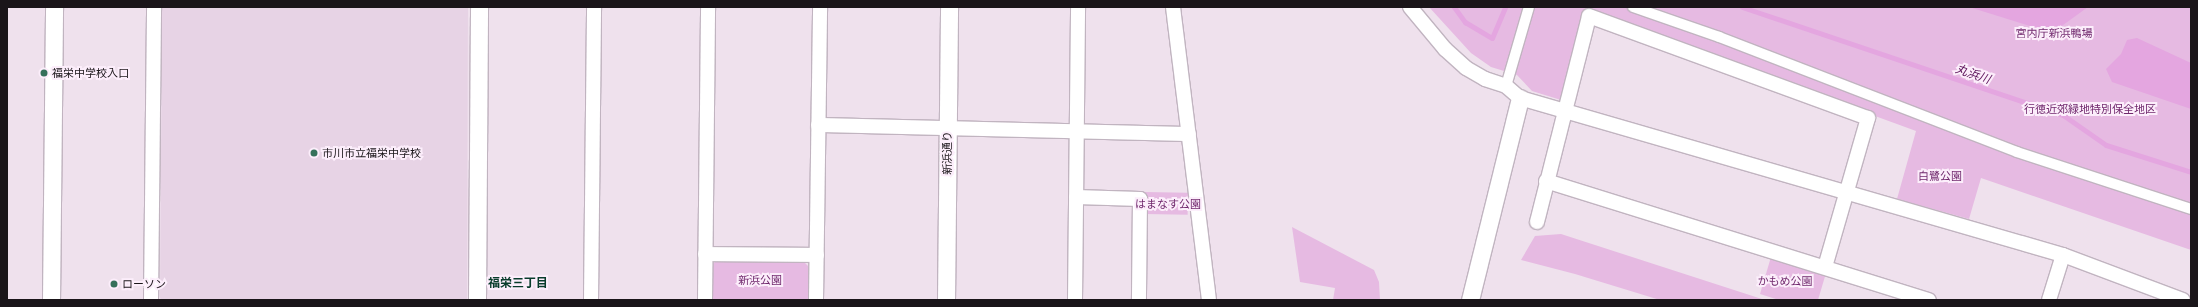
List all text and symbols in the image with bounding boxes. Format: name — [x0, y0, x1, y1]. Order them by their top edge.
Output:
park label: 宮内庁新浜鴨場 — [2016, 26, 2092, 40]
water label: 丸浜川 — [1954, 61, 1992, 87]
place label: 福栄中学校入口 — [52, 66, 129, 80]
marker: 福栄中学校入口 — [39, 68, 49, 78]
park label: 行徳近郊緑地特別保全地区 — [2024, 102, 2156, 116]
street label: 新浜通り — [940, 131, 954, 175]
place label: 市川市立福栄中学校 — [322, 146, 421, 160]
marker: 市川市立福栄中学校 — [309, 148, 319, 158]
park label: 白鷺公園 — [1918, 169, 1962, 183]
park label: はまなす公園 — [1135, 197, 1201, 211]
park label: 新浜公園 — [738, 273, 782, 287]
park label: かもめ公園 — [1758, 274, 1812, 288]
district label: 福栄三丁目 — [488, 276, 548, 290]
place label: ローソン — [122, 277, 166, 291]
marker: ローソン — [109, 279, 119, 289]

